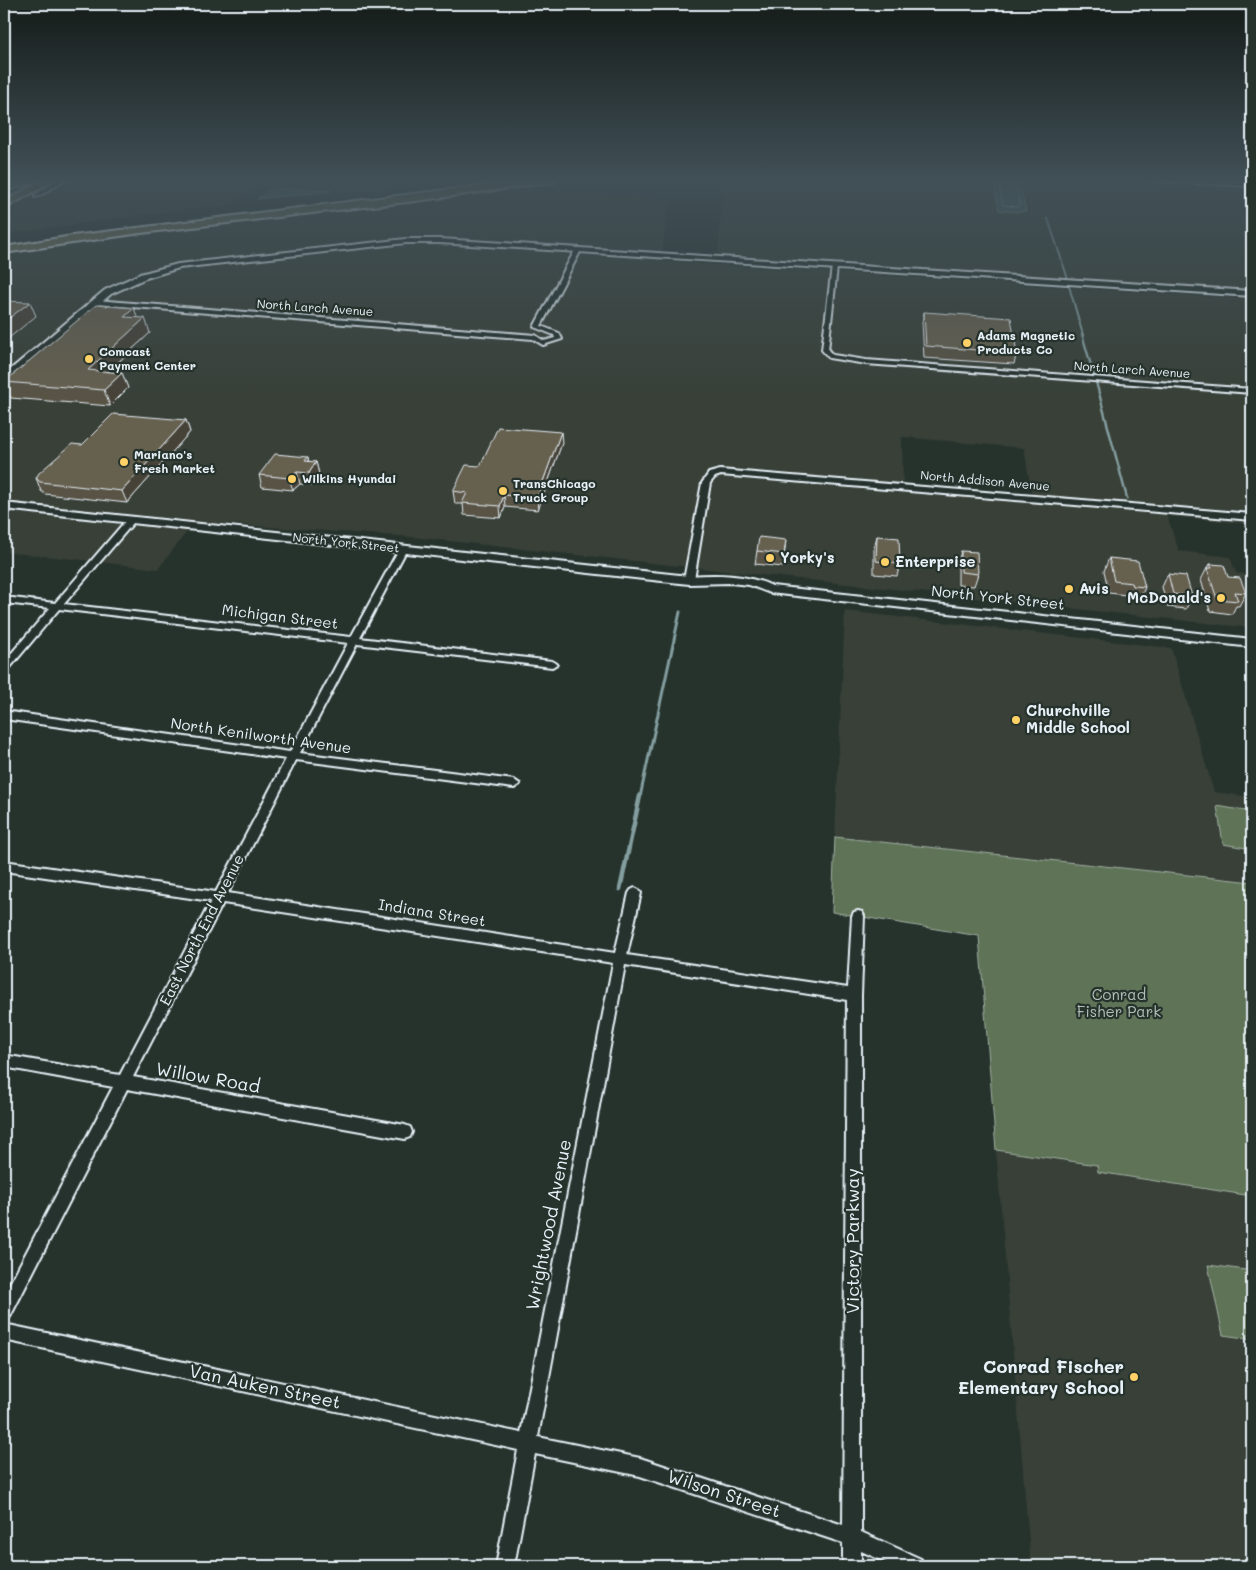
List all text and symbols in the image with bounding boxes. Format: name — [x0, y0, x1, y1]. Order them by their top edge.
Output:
street label: North Larch Avenue — [256, 295, 374, 319]
place label: Adams Magnetic Products Co — [977, 327, 1075, 357]
marker: Adams Magnetic Products Co — [961, 337, 973, 349]
place label: Comcast Payment Center — [99, 343, 196, 373]
marker: Comcast Payment Center — [83, 353, 95, 365]
street label: North Larch Avenue — [1073, 357, 1191, 381]
place label: Mariano's Fresh Market — [134, 446, 215, 476]
marker: Mariano's Fresh Market — [118, 456, 130, 468]
street label: North Addison Avenue — [920, 466, 1051, 494]
place label: Wilkins Hyundai — [302, 470, 396, 486]
marker: Wilkins Hyundai — [286, 473, 298, 485]
place label: TransChicago Truck Group — [513, 475, 596, 505]
marker: TransChicago Truck Group — [497, 485, 509, 497]
street label: North York Street — [292, 528, 400, 556]
place label: Yorky's — [780, 547, 835, 567]
place label: Enterprise — [895, 551, 976, 571]
marker: Yorky's — [764, 552, 776, 564]
marker: Enterprise — [879, 556, 891, 568]
place label: Avis — [1079, 578, 1109, 598]
street label: North York Street — [930, 580, 1066, 614]
marker: Avis — [1063, 583, 1075, 595]
place label: McDonald's — [1127, 587, 1211, 607]
marker: McDonald's — [1215, 592, 1227, 604]
street label: Michigan Street — [221, 599, 340, 633]
place label: Churchville Middle School — [1026, 700, 1130, 737]
street label: North Kenilworth Avenue — [170, 712, 353, 758]
marker: Churchville Middle School — [1010, 714, 1022, 726]
street label: East North End Avenue — [154, 851, 248, 1009]
street label: Indiana Street — [377, 894, 487, 930]
park label: Conrad Fisher Park — [1077, 984, 1161, 1021]
street label: Willow Road — [154, 1056, 262, 1098]
street label: Wrightwood Avenue — [520, 1137, 576, 1312]
street label: Victory Parkway — [840, 1168, 864, 1314]
place label: Conrad Fischer Elementary School — [958, 1354, 1124, 1399]
street label: Van Auken Street — [187, 1358, 343, 1414]
marker: Conrad Fischer Elementary School — [1128, 1371, 1140, 1383]
street label: Wilson Street — [664, 1463, 784, 1523]

